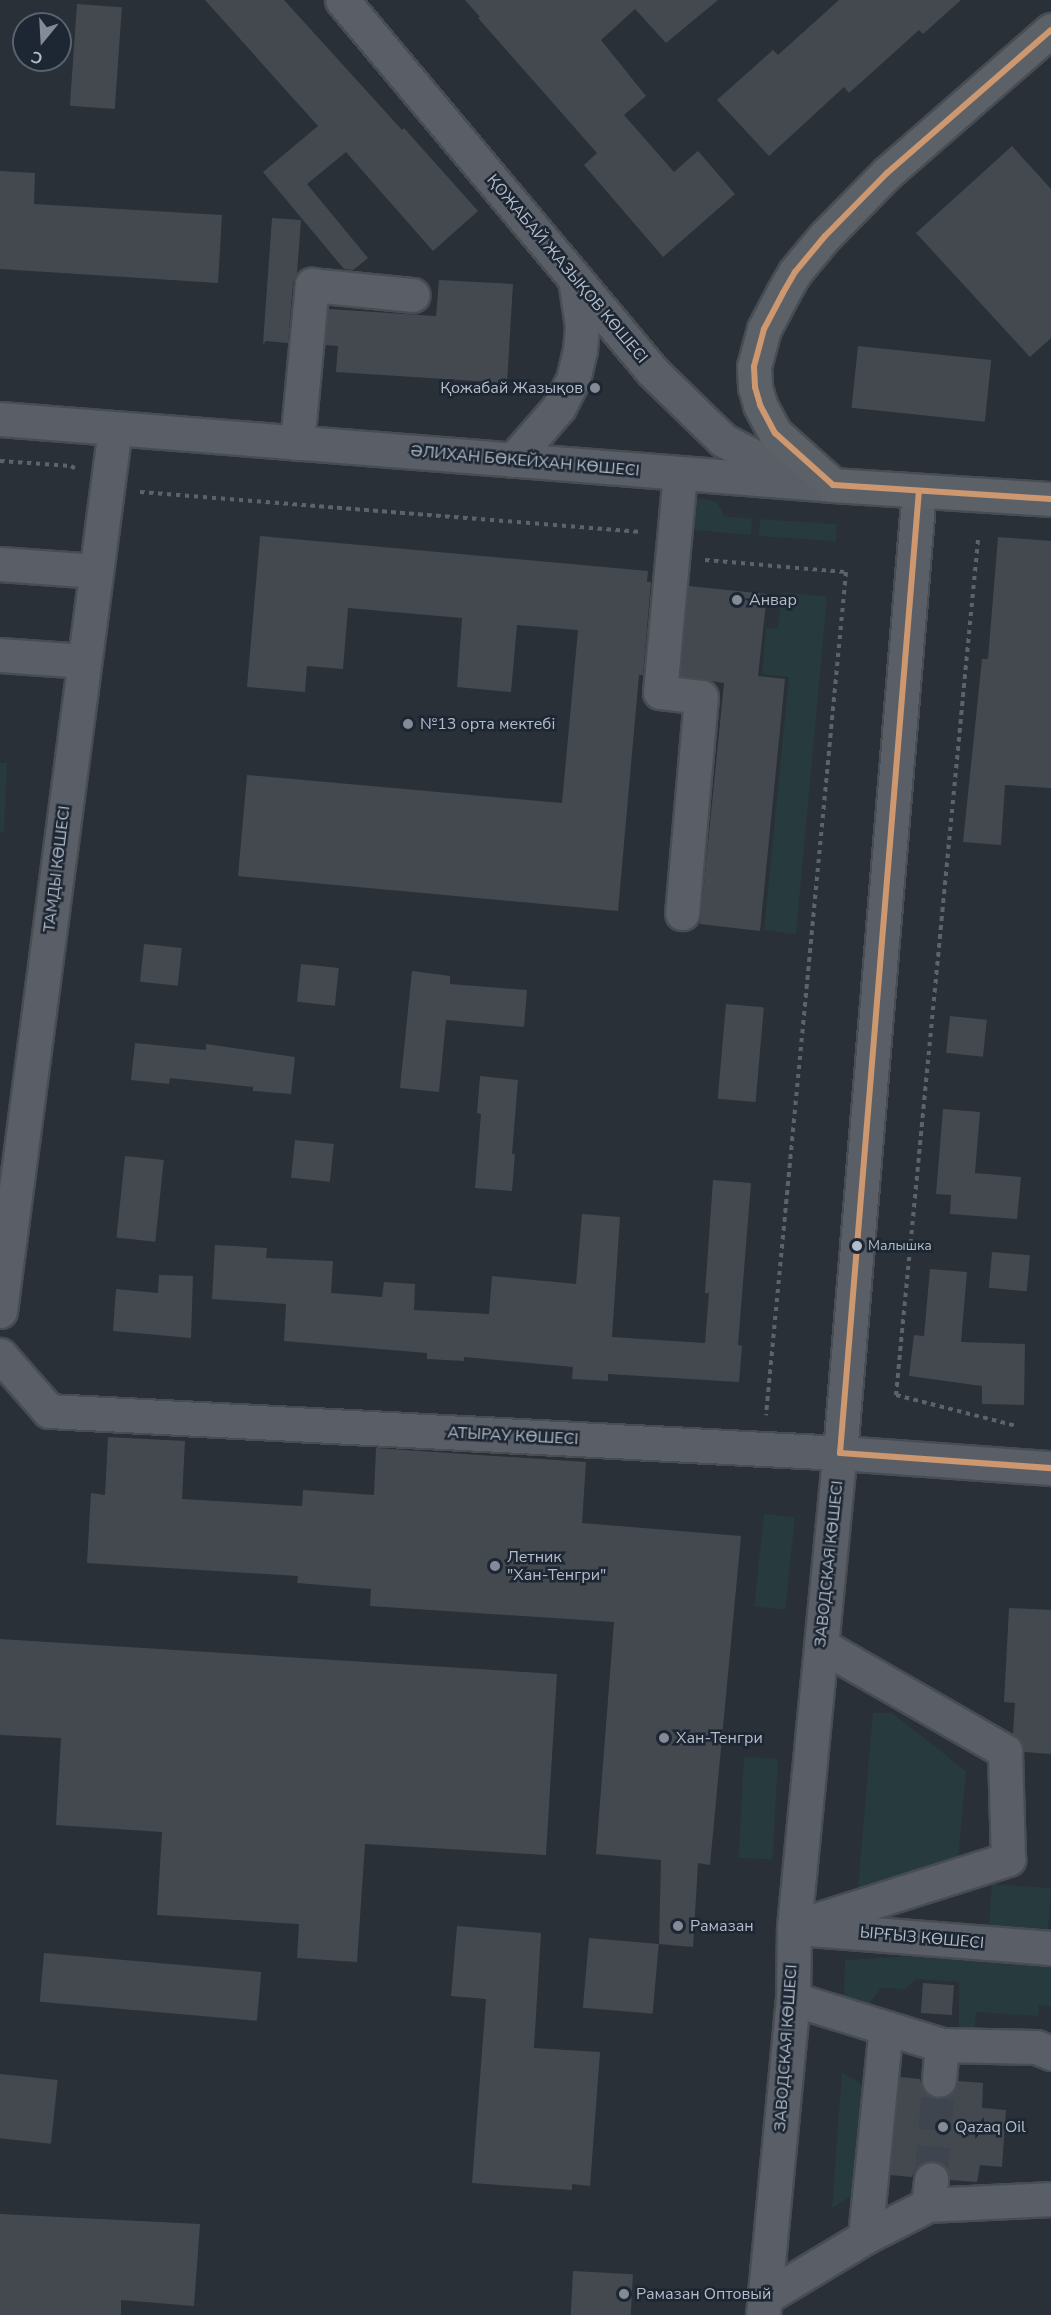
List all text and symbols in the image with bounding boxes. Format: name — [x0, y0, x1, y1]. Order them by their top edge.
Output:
north arrow — [12, 12, 72, 72]
text: С — [28, 45, 46, 69]
street label: ҚОЖАБАЙ ЖАЗЫҚОВ КӨШЕСІ — [482, 171, 652, 367]
place label: Қожабай Жазықов — [440, 378, 583, 398]
marker: Қожабай Жазықов — [588, 381, 602, 395]
street label: ӘЛИХАН БӨКЕЙХАН КӨШЕСІ — [410, 441, 640, 481]
place label: Анвар — [749, 590, 797, 610]
marker: Анвар — [730, 593, 744, 607]
place label: №13 орта мектебі — [420, 714, 555, 734]
marker: №13 орта мектебі — [401, 717, 415, 731]
street label: ТАМДЫ КӨШЕСІ — [40, 805, 74, 933]
place label: Малышка — [868, 1238, 932, 1254]
marker: Малышка — [851, 1240, 863, 1252]
street label: АТЫРАУ КӨШЕСІ — [447, 1423, 579, 1449]
street label: ЗАВОДСКАЯ КӨШЕСІ — [811, 1480, 847, 1648]
place label: Летник "Хан-Тенгри" — [507, 1547, 606, 1585]
marker: Летник "Хан-Тенгри" — [488, 1559, 502, 1573]
place label: Хан-Тенгри — [676, 1728, 763, 1748]
marker: Хан-Тенгри — [657, 1731, 671, 1745]
place label: Рамазан — [690, 1916, 754, 1936]
marker: Рамазан — [671, 1919, 685, 1933]
street label: ЫРҒЫЗ КӨШЕСІ — [859, 1923, 985, 1953]
street label: ЗАВОДСКАЯ КӨШЕСІ — [771, 1964, 801, 2132]
place label: Qazaq Oil — [955, 2117, 1026, 2137]
marker: Qazaq Oil — [936, 2120, 950, 2134]
place label: Рамазан Оптовый — [636, 2284, 771, 2304]
marker: Рамазан Оптовый — [617, 2287, 631, 2301]

